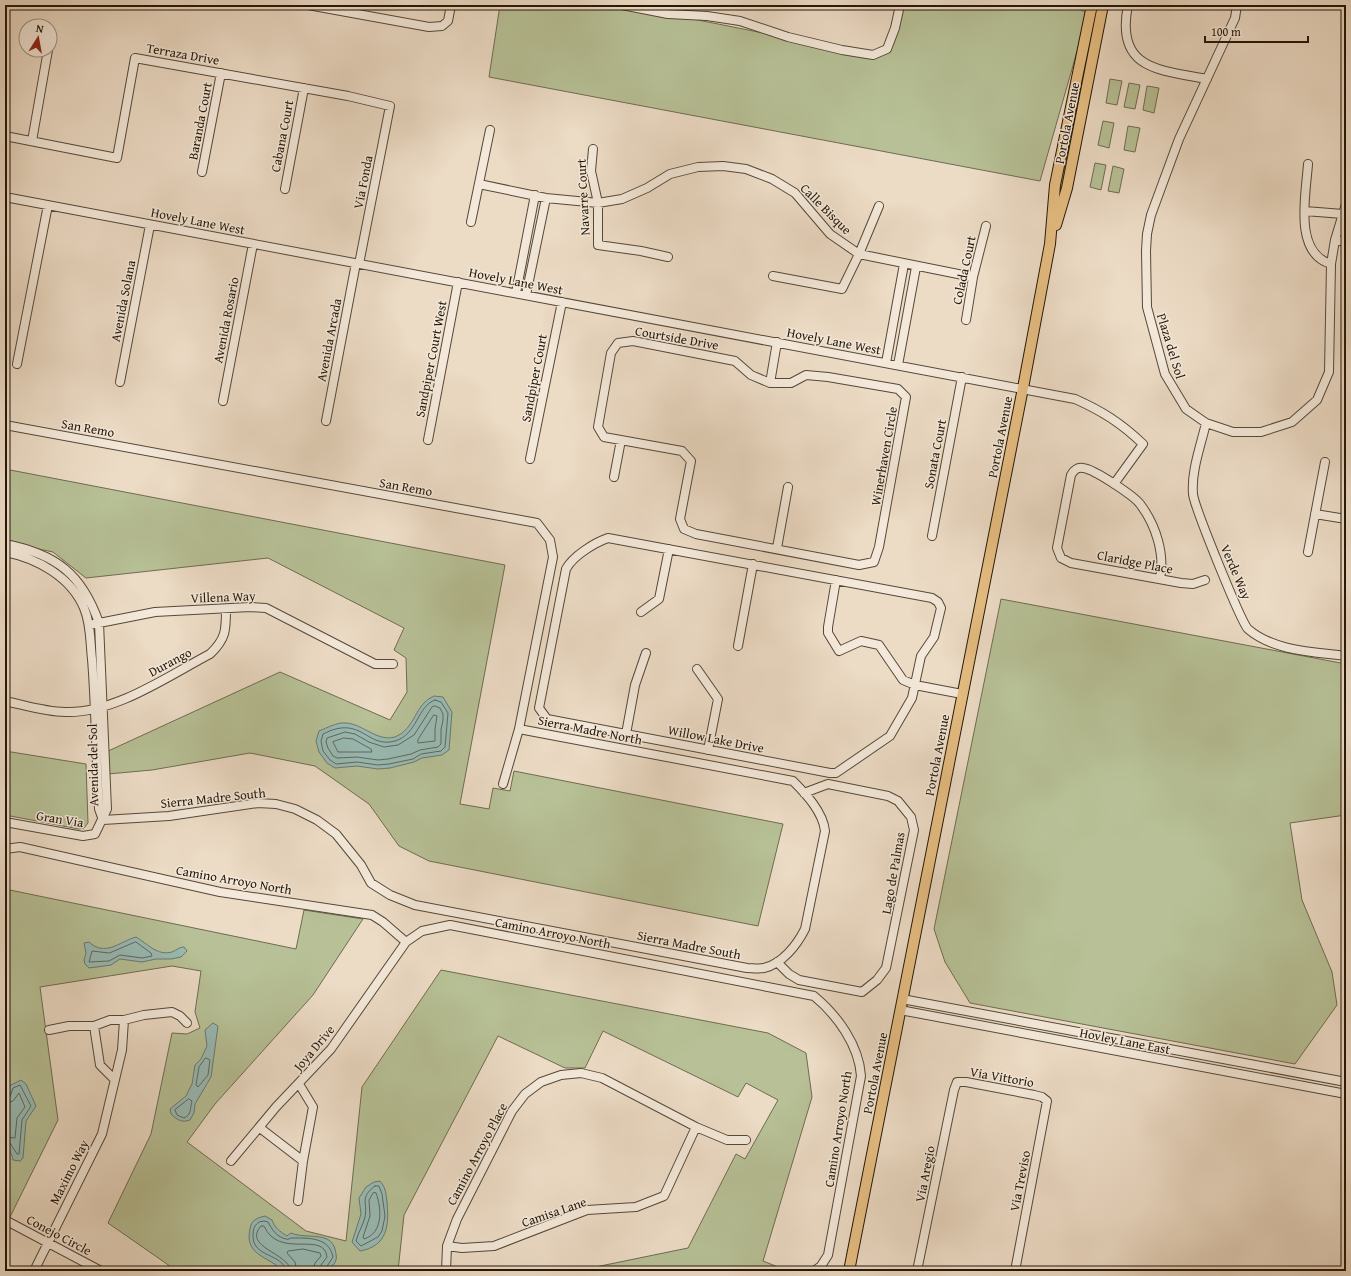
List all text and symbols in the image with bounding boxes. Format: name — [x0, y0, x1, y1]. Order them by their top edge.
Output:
north arrow — [18, 18, 58, 58]
scale bar — [1205, 18, 1308, 44]
text: N — [35, 20, 46, 37]
text: 100 m — [1211, 23, 1241, 40]
street label: Terraza Drive — [145, 38, 221, 70]
street label: Baranda Court — [183, 80, 217, 161]
street label: Portola Avenue — [1050, 81, 1084, 165]
street label: Cabana Court — [266, 98, 298, 174]
street label: Via Fonda — [349, 153, 378, 210]
street label: Navarre Court — [571, 158, 595, 236]
street label: Calle Bisque — [796, 179, 856, 239]
street label: Hovely Lane West — [149, 203, 247, 240]
street label: Colada Court — [947, 233, 981, 306]
street label: Avenida Solana — [106, 258, 140, 343]
street label: Hovely Lane West — [467, 263, 565, 300]
street label: Avenida Rosario — [208, 275, 244, 365]
street label: Avenida Arcada — [312, 296, 347, 383]
street label: Sandpiper Court West — [410, 299, 452, 419]
street label: Plaza del Sol — [1152, 311, 1190, 381]
street label: Courtside Drive — [634, 321, 720, 355]
street label: Hovely Lane West — [785, 323, 883, 360]
street label: Sandpiper Court — [516, 332, 552, 424]
street label: Portola Avenue — [983, 395, 1017, 479]
street label: Winerhaven Circle — [866, 405, 902, 507]
street label: San Remo — [60, 414, 116, 442]
street label: Sonata Court — [919, 417, 951, 491]
street label: San Remo — [378, 473, 434, 501]
street label: Verde Way — [1216, 542, 1256, 603]
street label: Claridge Place — [1095, 545, 1175, 579]
street label: Villena Way — [190, 586, 256, 608]
street label: Durango — [145, 642, 195, 681]
street label: Sierra Madre North — [536, 711, 644, 750]
street label: Portola Avenue — [920, 713, 954, 797]
street label: Willow Lake Drive — [666, 720, 766, 758]
street label: Avenida del Sol — [83, 723, 103, 806]
street label: Sierra Madre South — [160, 783, 267, 813]
street label: Gran Via — [35, 806, 86, 832]
street label: Lago de Palmas — [876, 830, 910, 916]
street label: Camino Arroyo North — [175, 860, 294, 900]
street label: Camino Arroyo North — [494, 912, 613, 954]
street label: Sierra Madre South — [635, 926, 743, 965]
street label: Joya Drive — [288, 1021, 339, 1077]
street label: Hovley Lane East — [1078, 1023, 1172, 1059]
street label: Portola Avenue — [858, 1031, 892, 1115]
street label: Via Vittorio — [968, 1062, 1036, 1092]
street label: Camino Arroyo North — [819, 1069, 857, 1188]
street label: Camino Arroyo Place — [442, 1099, 512, 1209]
street label: Maximo Way — [45, 1136, 94, 1208]
street label: Via Aregio — [910, 1144, 940, 1204]
street label: Via Treviso — [1005, 1149, 1035, 1213]
street label: Camisa Lane — [519, 1192, 589, 1232]
street label: Conejo Circle — [23, 1210, 95, 1260]

